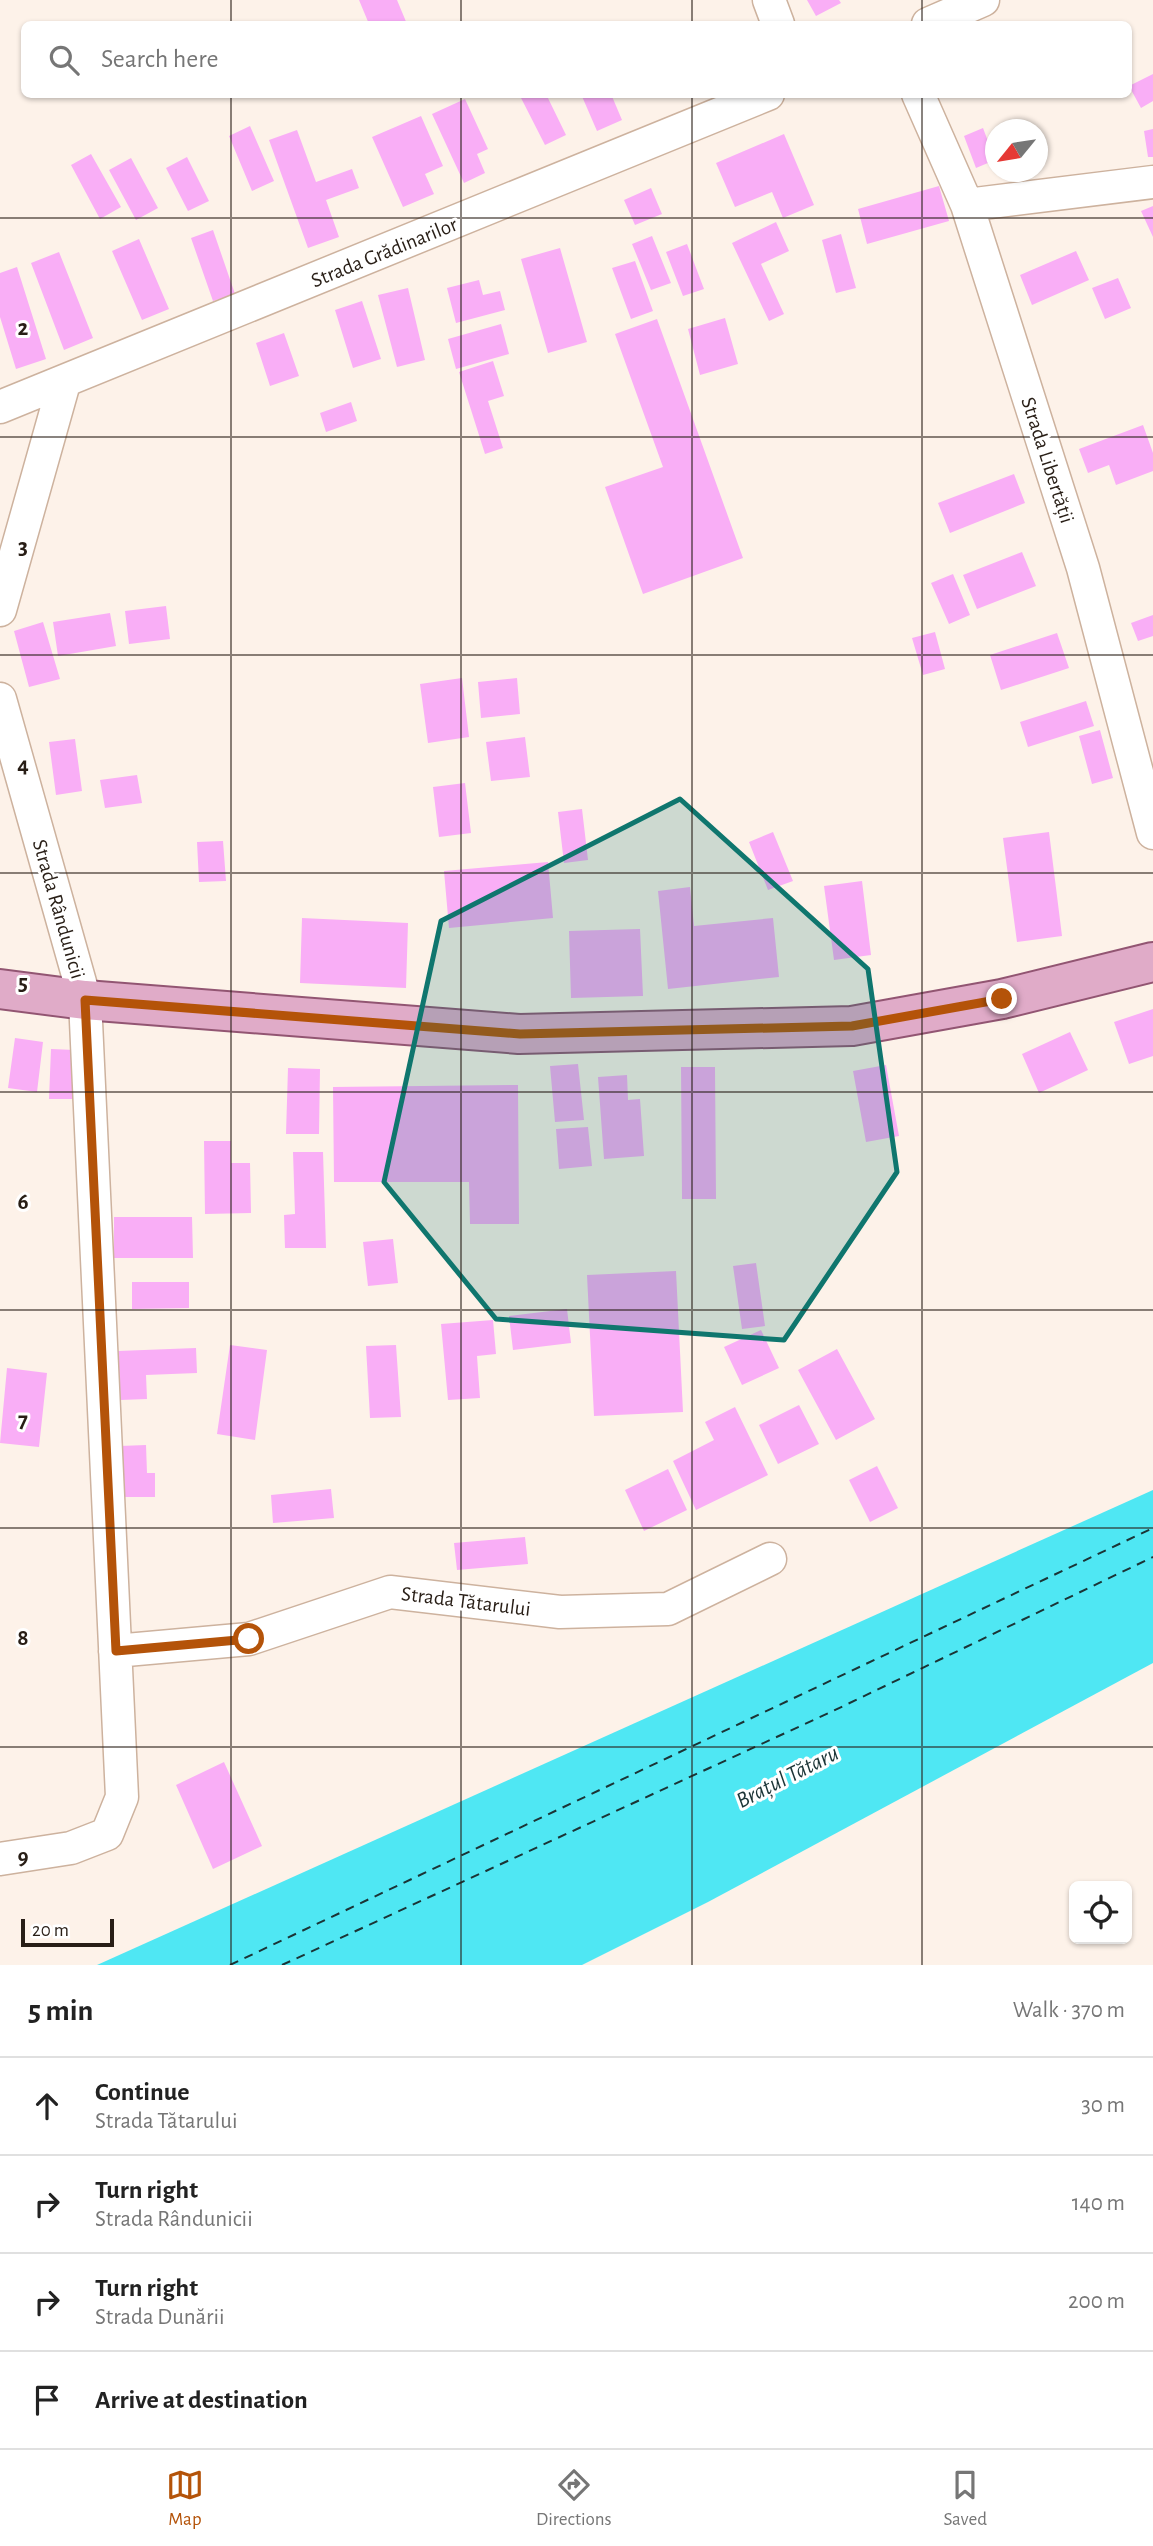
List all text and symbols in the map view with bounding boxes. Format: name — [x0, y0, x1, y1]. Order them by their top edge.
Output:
search box — [21, 21, 1132, 98]
icon: search — [45, 41, 83, 79]
text: Search here — [101, 46, 219, 72]
north arrow — [985, 119, 1048, 182]
street label: Strada Grădinarilor — [308, 214, 460, 291]
text: 2 — [18, 317, 29, 340]
street label: Strada Libertății — [1015, 394, 1078, 526]
text: 3 — [18, 536, 28, 559]
text: 4 — [17, 754, 29, 777]
street label: Strada Rândunicii — [29, 837, 88, 981]
text: 5 — [18, 972, 28, 995]
route end — [986, 983, 1017, 1014]
text: 6 — [17, 1191, 29, 1214]
text: 7 — [18, 1409, 28, 1432]
street label: Strada Tătarului — [400, 1583, 532, 1620]
route start — [233, 1623, 264, 1654]
text: 8 — [17, 1627, 29, 1650]
water label: Brațul Tătaru — [733, 1742, 843, 1814]
text: 9 — [17, 1846, 29, 1869]
map controls — [1069, 1881, 1132, 1944]
button: locate — [1069, 1881, 1132, 1944]
scale bar — [21, 1916, 114, 1948]
text: 20 m — [32, 1921, 69, 1940]
text: 5 min — [28, 1996, 93, 2026]
text: Walk · 370 m — [1013, 1999, 1125, 2022]
text: Continue — [95, 2079, 190, 2105]
icon: ahead — [28, 2087, 66, 2125]
text: 30 m — [1081, 2094, 1125, 2117]
text: Strada Tătarului — [95, 2110, 238, 2133]
text: Turn right — [95, 2177, 198, 2203]
icon: right — [28, 2185, 66, 2223]
text: 140 m — [1072, 2192, 1125, 2215]
text: Strada Rândunicii — [95, 2208, 253, 2231]
text: Turn right — [95, 2275, 198, 2301]
icon: right — [28, 2283, 66, 2321]
text: 200 m — [1068, 2290, 1125, 2313]
text: Strada Dunării — [95, 2306, 225, 2329]
icon: arrive — [28, 2381, 66, 2419]
text: Arrive at destination — [95, 2387, 308, 2413]
tab: Map — [166, 2466, 204, 2531]
tab: Directions — [536, 2466, 612, 2531]
tab: Saved — [944, 2466, 987, 2531]

